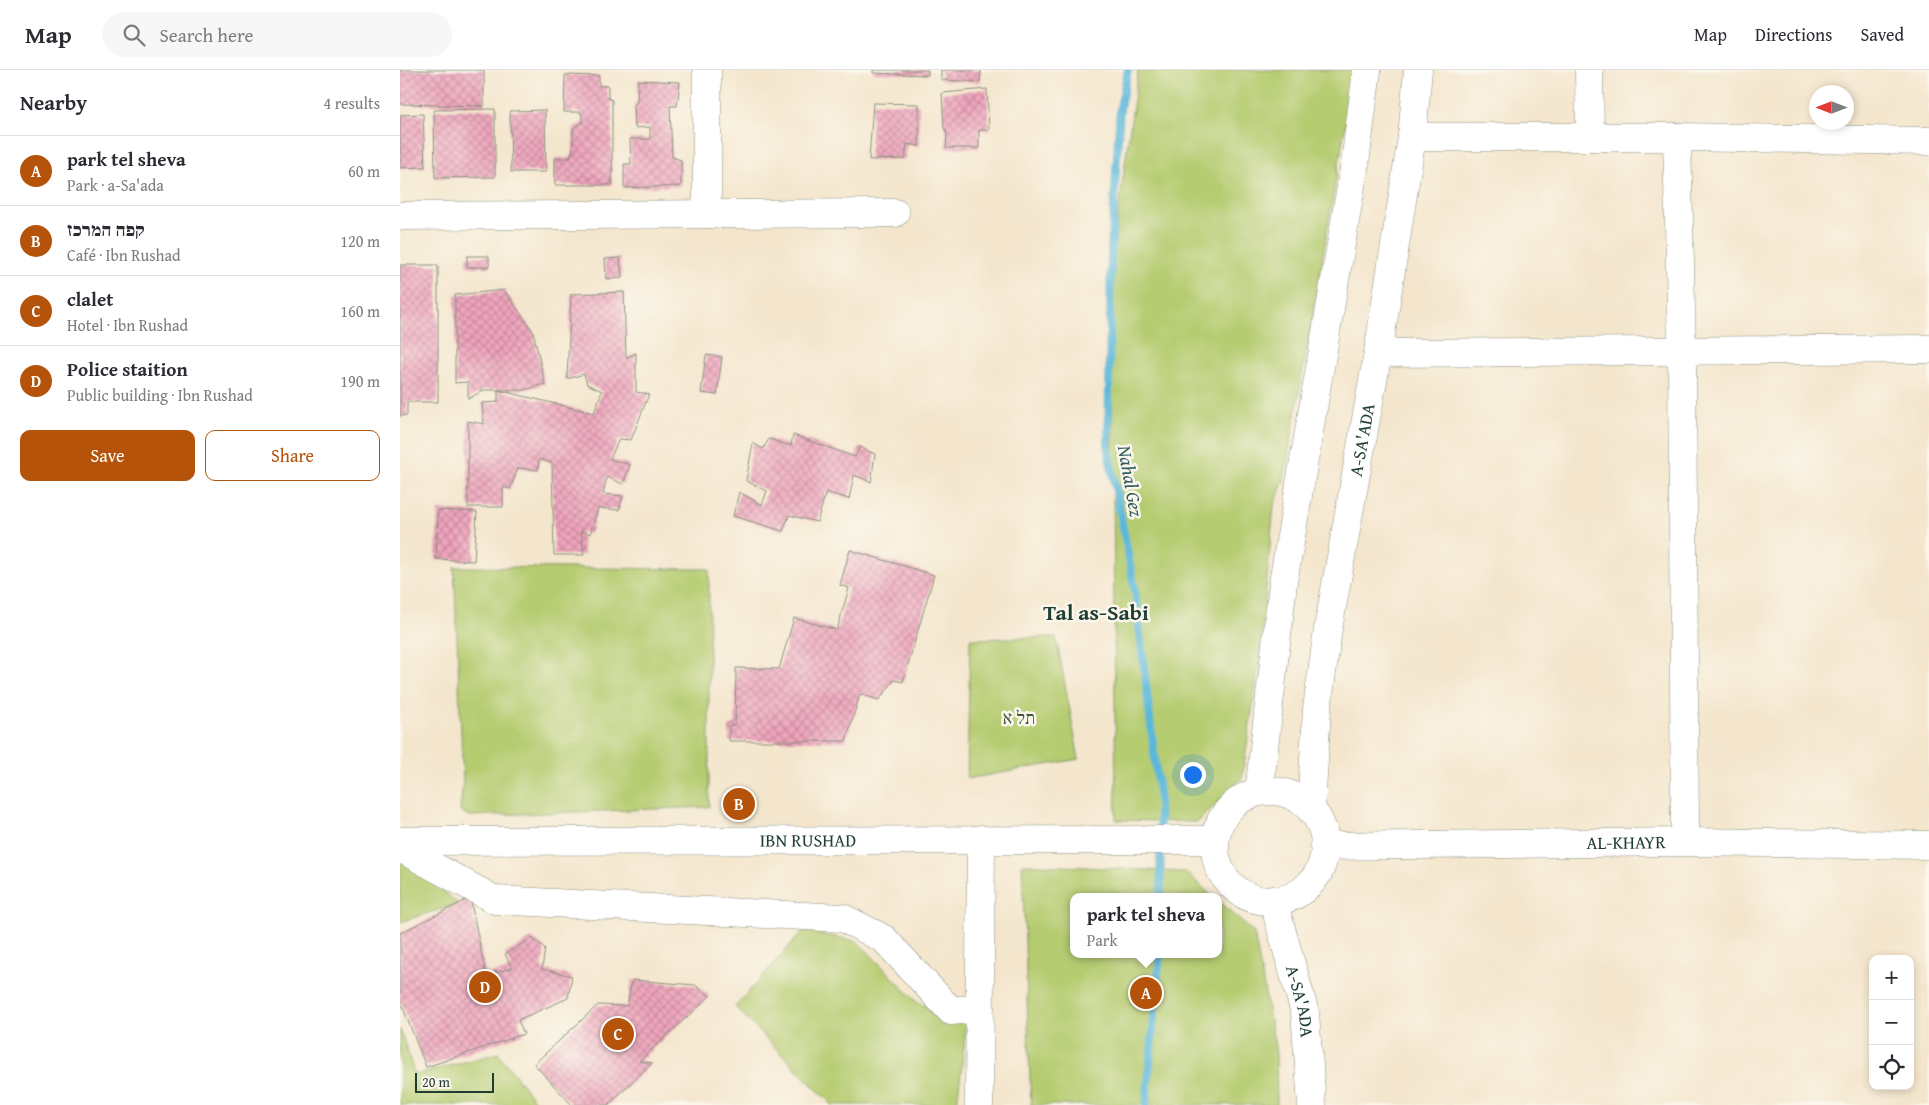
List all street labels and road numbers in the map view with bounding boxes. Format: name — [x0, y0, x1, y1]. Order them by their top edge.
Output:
street label: A-SA'ADA — [1342, 401, 1382, 479]
street label: IBN RUSHAD — [760, 826, 856, 854]
street label: AL-KHAYR — [1586, 828, 1666, 856]
street label: A-SA'ADA — [1279, 962, 1321, 1038]

